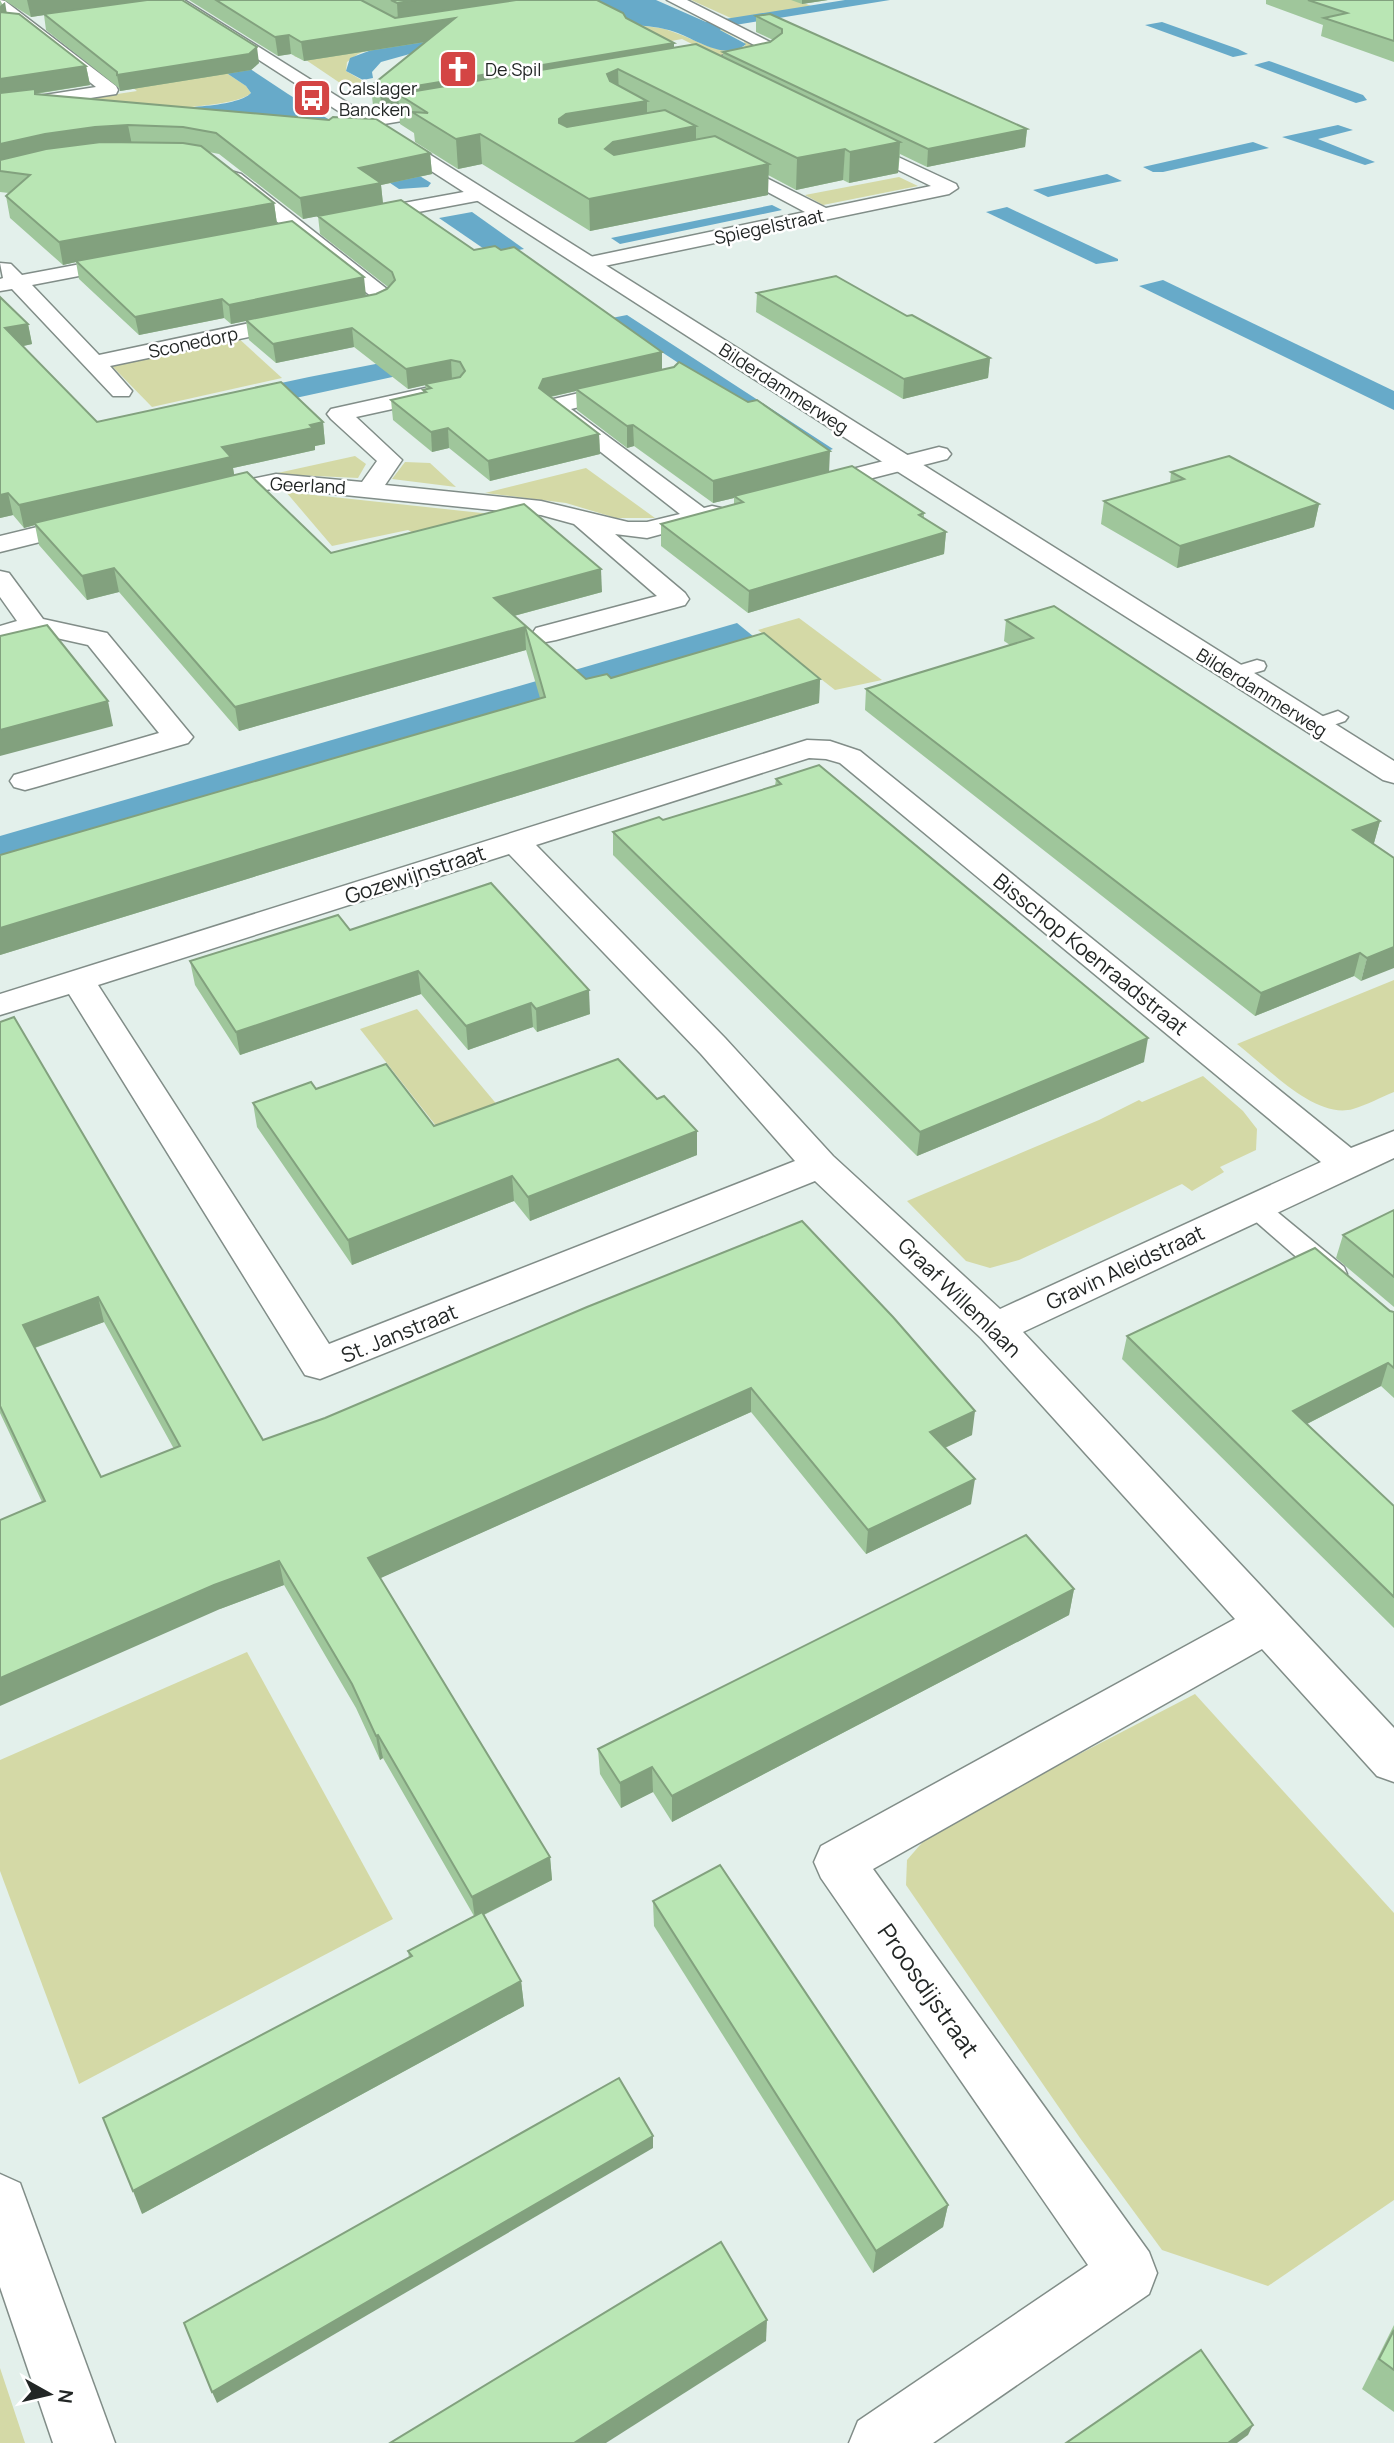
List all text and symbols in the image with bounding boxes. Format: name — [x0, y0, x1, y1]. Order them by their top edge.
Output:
church icon: De Spil — [437, 48, 479, 90]
place label: De Spil — [485, 57, 541, 81]
place label: Calslager Bancken — [339, 76, 418, 121]
bus stop icon: Calslager Bancken — [291, 77, 333, 119]
street label: Spiegelstraat — [712, 203, 826, 249]
street label: Sconedorp — [146, 321, 240, 363]
street label: Bilderdammerweg — [715, 337, 853, 439]
street label: Geerland — [270, 471, 346, 499]
street label: Bilderdammerweg — [1192, 642, 1332, 742]
street label: Gozewijnstraat — [341, 838, 489, 910]
street label: Bisschop Koenraadstraat — [988, 867, 1194, 1041]
street label: Gravin Aleidstraat — [1041, 1218, 1209, 1316]
street label: Graaf Willemlaan — [892, 1231, 1028, 1363]
street label: St. Janstraat — [337, 1297, 461, 1369]
street label: Proosdijstraat — [871, 1917, 987, 2063]
north arrow — [14, 2359, 84, 2429]
text: N — [52, 2388, 80, 2405]

